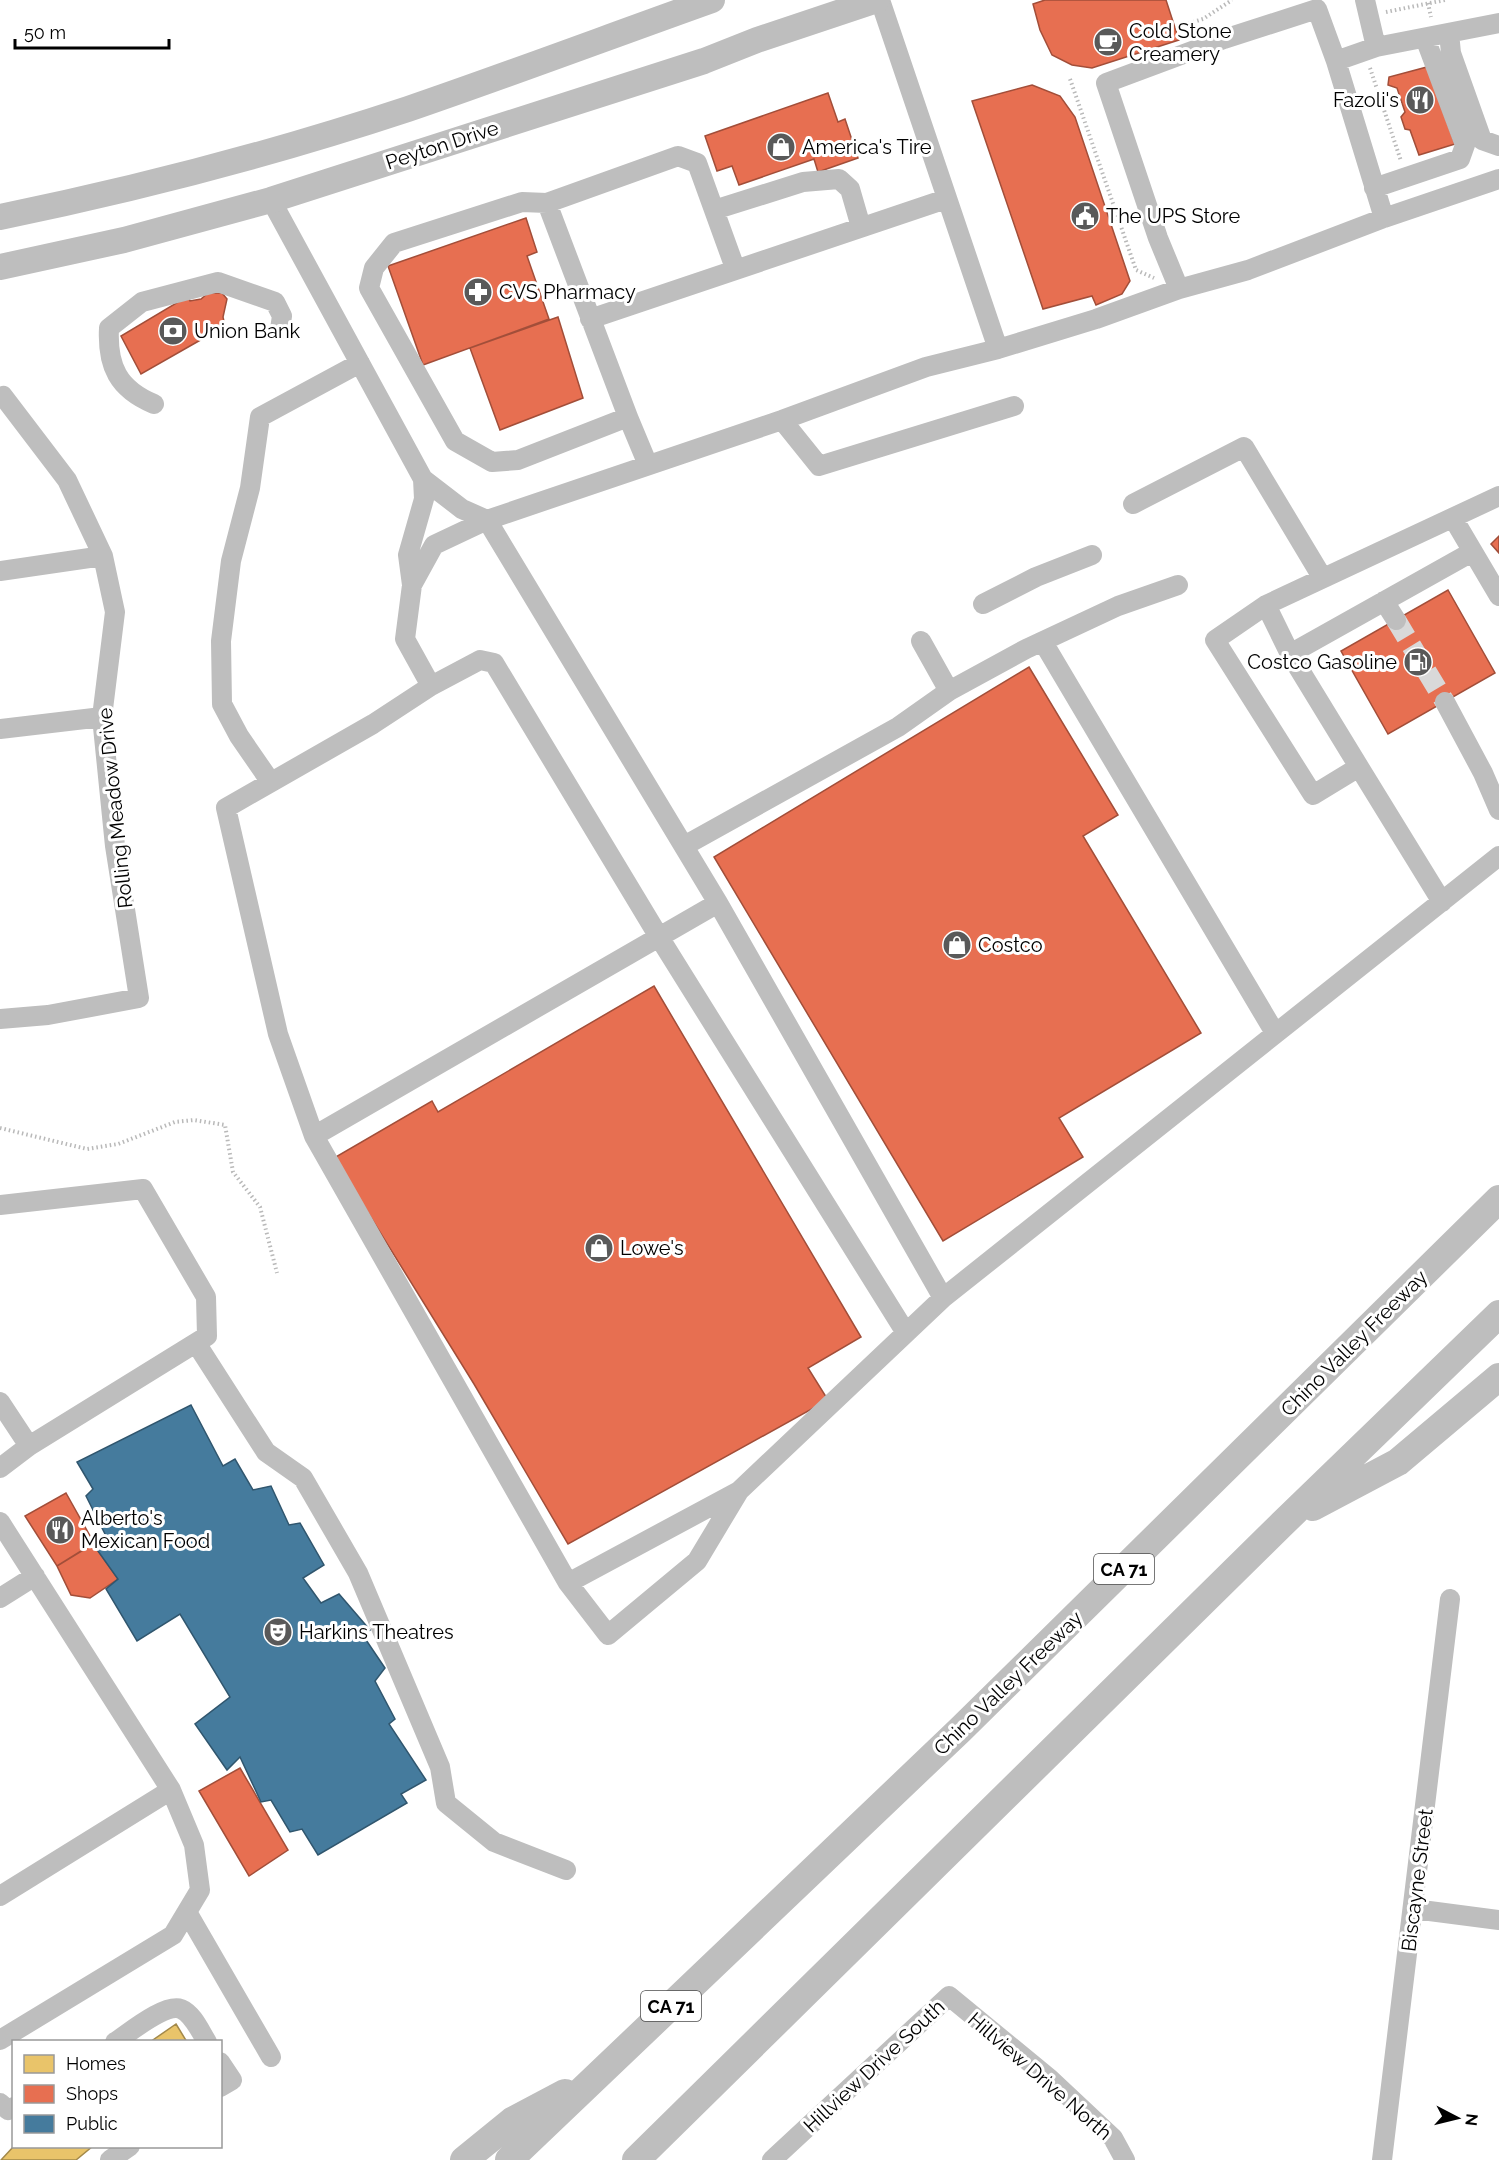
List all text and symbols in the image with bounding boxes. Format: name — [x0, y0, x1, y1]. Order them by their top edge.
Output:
scale bar — [15, 12, 170, 50]
place label: Cold Stone Creamery — [1129, 19, 1232, 66]
text: 50 m — [24, 22, 66, 43]
cafe icon: Cold Stone Creamery — [1092, 26, 1124, 58]
restaurant icon: Fazoli's — [1404, 84, 1436, 116]
place label: Fazoli's — [1333, 88, 1399, 112]
street label: Peyton Drive — [382, 115, 502, 175]
shop icon: America's Tire — [765, 131, 797, 163]
place label: America's Tire — [802, 135, 932, 159]
public building icon: The UPS Store — [1069, 200, 1101, 232]
place label: The UPS Store — [1106, 204, 1241, 228]
pharmacy icon: CVS Pharmacy — [462, 276, 494, 308]
place label: CVS Pharmacy — [499, 280, 636, 304]
bank icon: Union Bank — [157, 315, 189, 347]
place label: Union Bank — [194, 319, 301, 343]
fuel station icon: Costco Gasoline — [1402, 646, 1434, 678]
place label: Costco Gasoline — [1247, 650, 1397, 674]
street label: Rolling Meadow Drive — [93, 706, 137, 909]
shop icon: Costco — [941, 929, 973, 961]
place label: Costco — [978, 933, 1043, 957]
shop icon: Lowe's — [583, 1232, 615, 1264]
place label: Lowe's — [620, 1236, 684, 1260]
street label: Chino Valley Freeway — [1276, 1265, 1432, 1421]
place label: Alberto's Mexican Food — [81, 1506, 210, 1553]
restaurant icon: Alberto's Mexican Food — [44, 1514, 76, 1546]
road number: CA 71 — [1094, 1554, 1154, 1584]
street label: Chino Valley Freeway — [929, 1606, 1087, 1760]
theatre icon: Harkins Theatres — [262, 1616, 294, 1648]
place label: Harkins Theatres — [299, 1620, 454, 1644]
street label: Biscayne Street — [1396, 1807, 1438, 1953]
road number: CA 71 — [641, 1991, 701, 2021]
street label: Hillview Drive South — [799, 1994, 949, 2138]
street label: Hillview Drive North — [963, 2007, 1117, 2145]
legend — [12, 2040, 222, 2148]
text: Homes — [66, 2053, 126, 2074]
text: Shops — [66, 2083, 118, 2104]
north arrow — [1427, 2088, 1487, 2148]
text: Public — [66, 2113, 118, 2134]
text: N — [1461, 2113, 1482, 2127]

